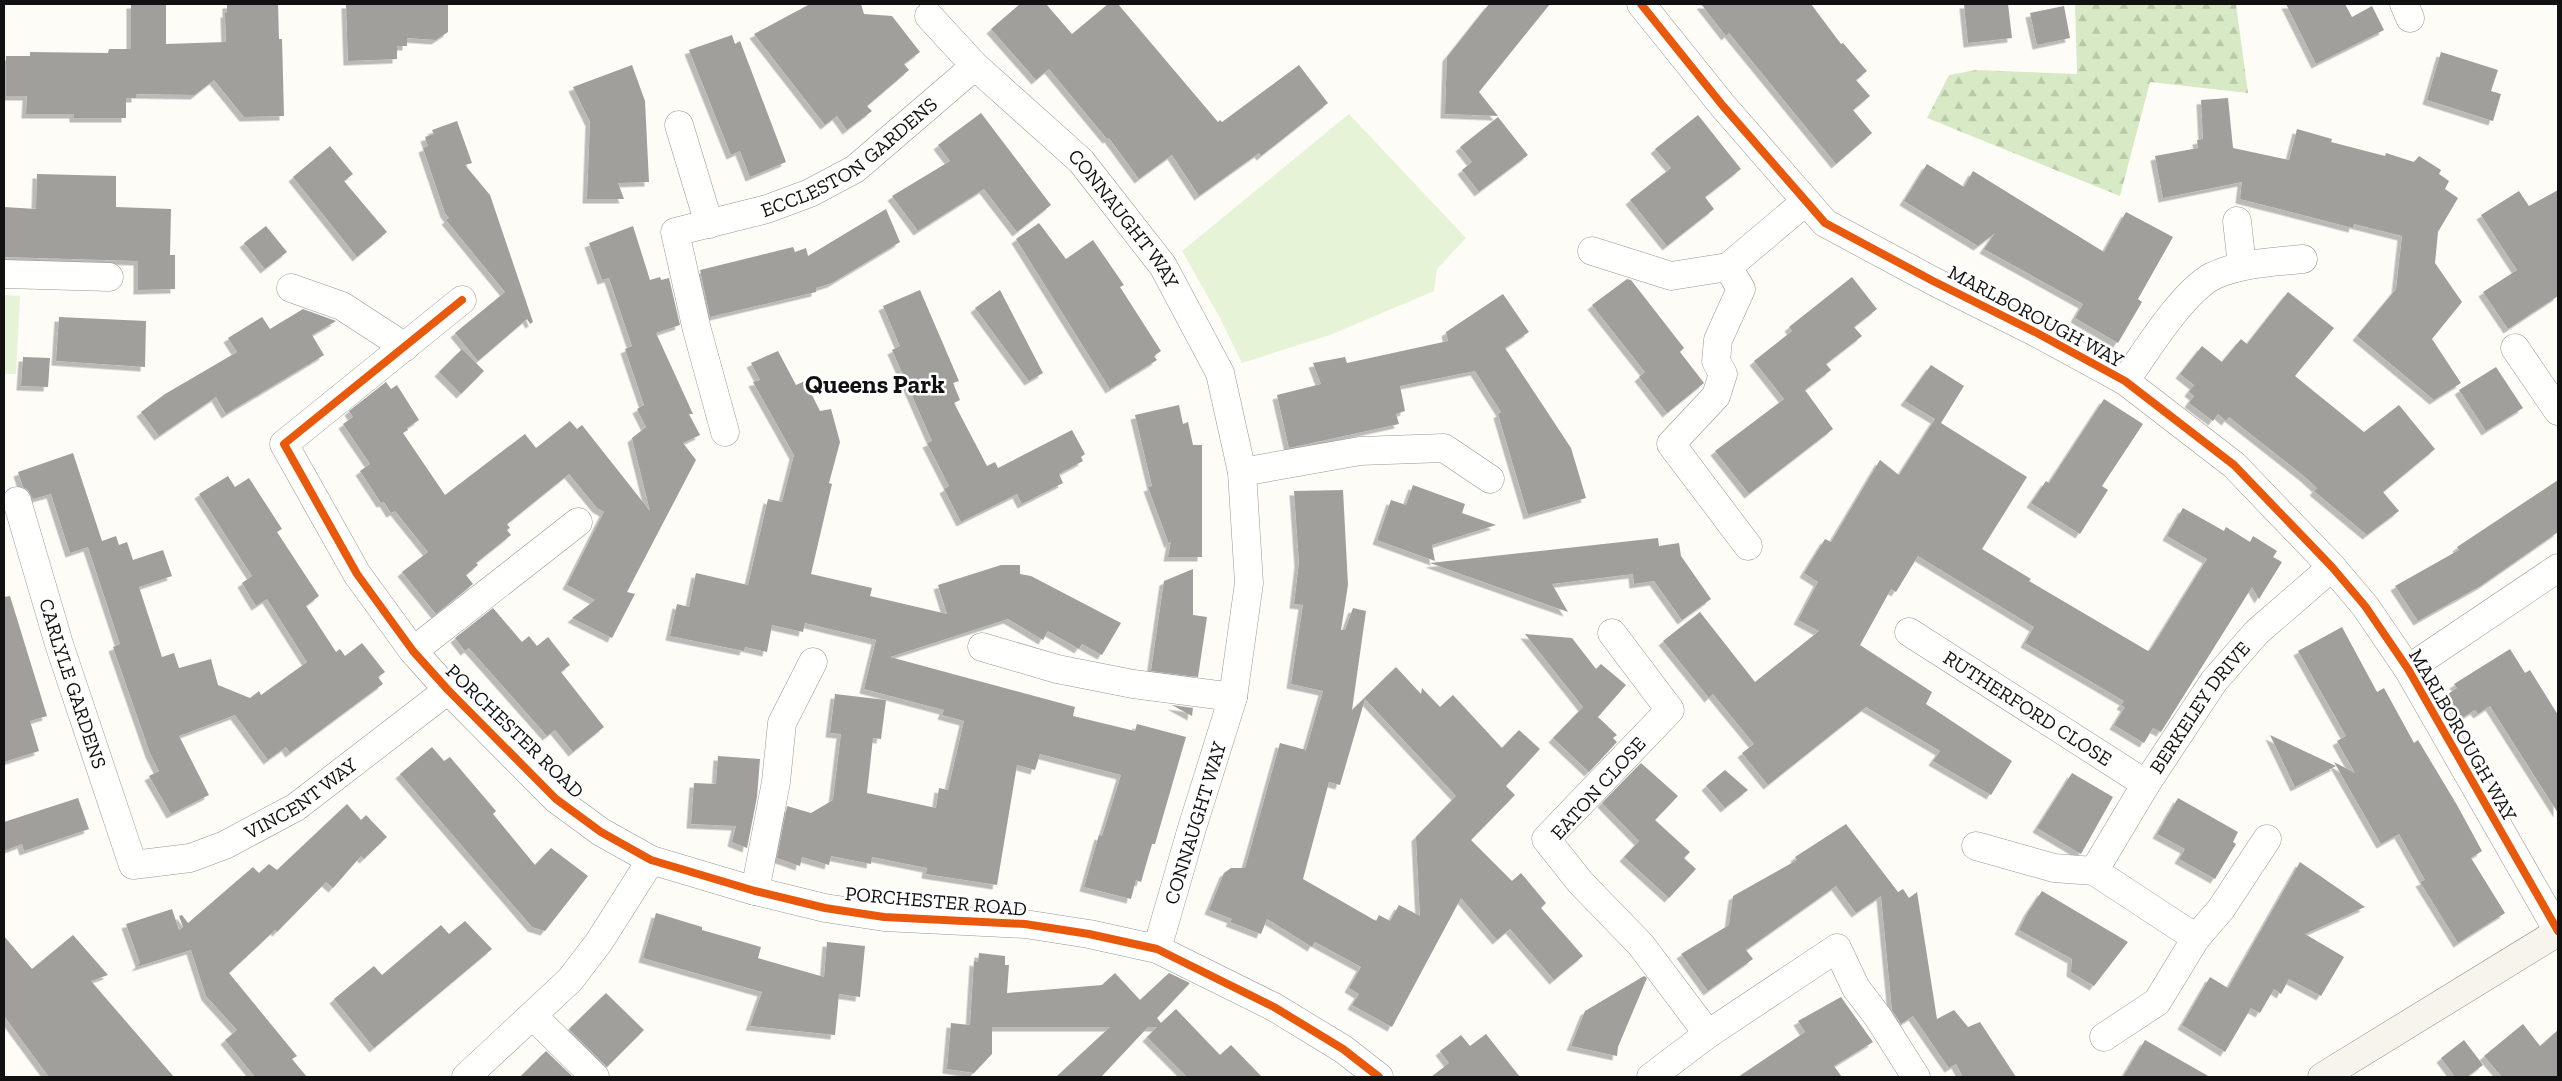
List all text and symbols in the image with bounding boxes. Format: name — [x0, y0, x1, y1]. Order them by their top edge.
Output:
street label: ECCLESTON GARDENS — [758, 92, 942, 222]
street label: CONNAUGHT WAY — [1064, 144, 1185, 292]
street label: MARLBOROUGH WAY — [1944, 260, 2128, 373]
district label: Queens Park — [805, 369, 945, 399]
street label: CARLYLE GARDENS — [34, 596, 112, 772]
street label: BERKELEY DRIVE — [2144, 637, 2255, 778]
street label: RUTHERFORD CLOSE — [1939, 645, 2116, 771]
street label: MARLBOROUGH WAY — [2404, 645, 2523, 826]
street label: PORCHESTER ROAD — [441, 659, 589, 803]
street label: EATON CLOSE — [1545, 732, 1651, 844]
street label: CONNAUGHT WAY — [1159, 738, 1231, 907]
street label: VINCENT WAY — [239, 752, 362, 845]
street label: PORCHESTER ROAD — [844, 881, 1028, 921]

